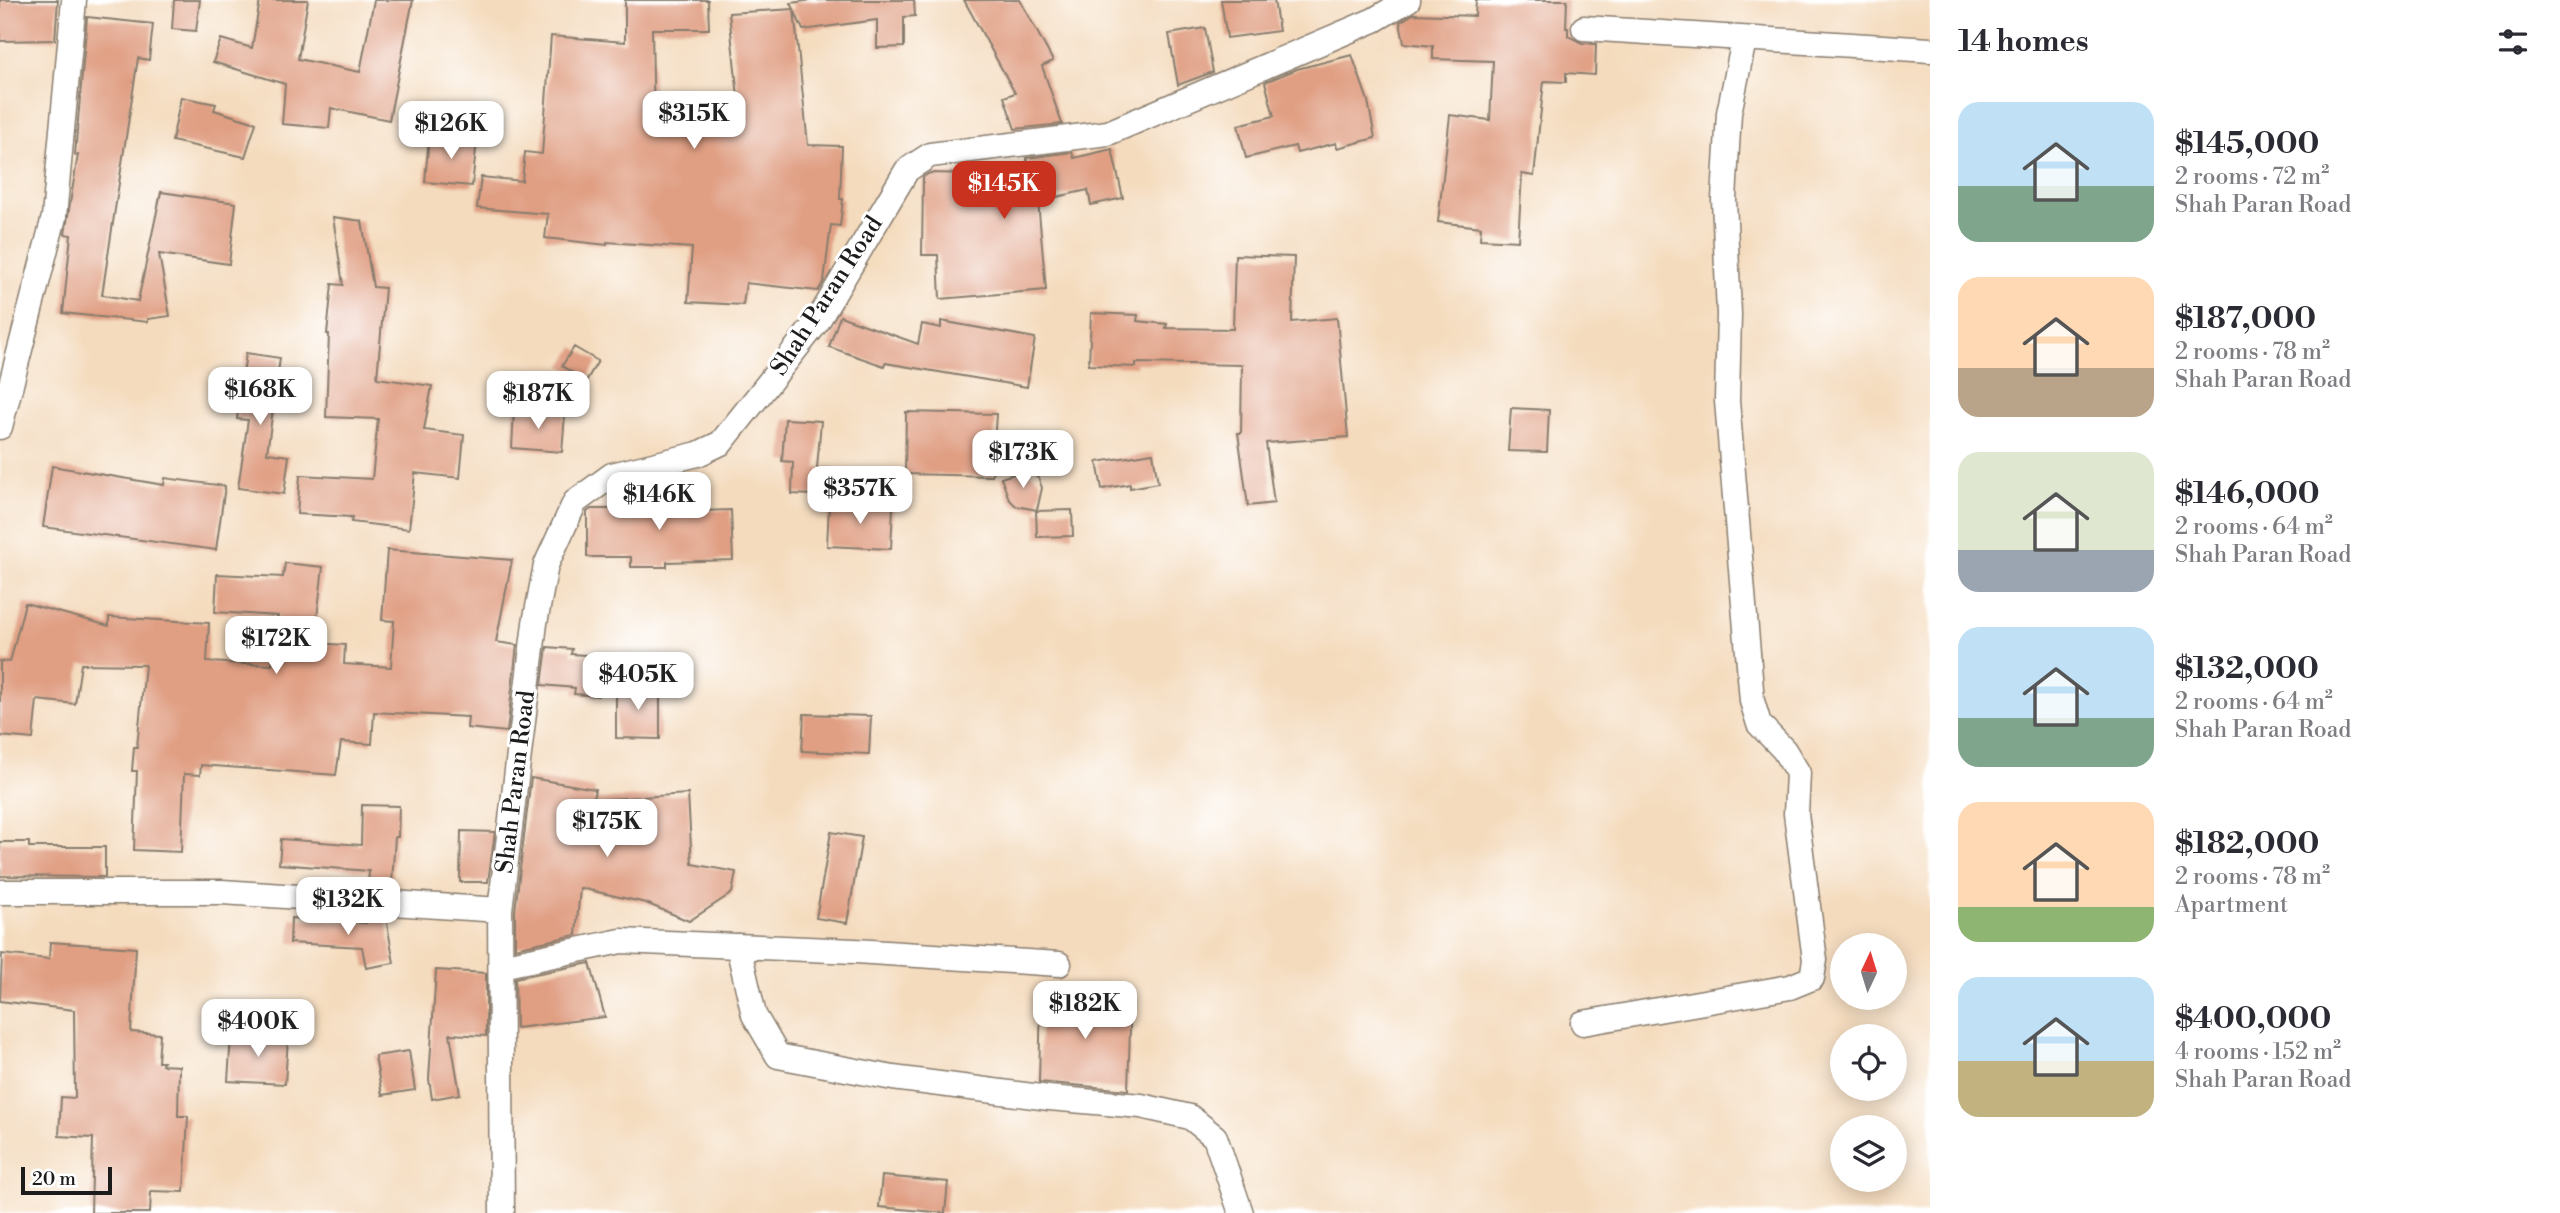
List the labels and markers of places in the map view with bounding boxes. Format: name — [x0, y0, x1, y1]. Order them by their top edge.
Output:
pin: $315K — [645, 92, 743, 151]
pin: $126K — [402, 102, 500, 161]
pin: $145K — [955, 162, 1053, 221]
pin: $168K — [211, 368, 309, 427]
pin: $187K — [489, 372, 587, 431]
pin: $173K — [974, 430, 1072, 490]
pin: $357K — [811, 466, 909, 526]
pin: $146K — [610, 472, 708, 532]
pin: $172K — [227, 616, 325, 676]
pin: $405K — [589, 652, 687, 712]
pin: $175K — [558, 800, 656, 859]
pin: $132K — [299, 878, 397, 937]
pin: $182K — [1036, 982, 1134, 1041]
pin: $400K — [209, 1000, 307, 1059]

